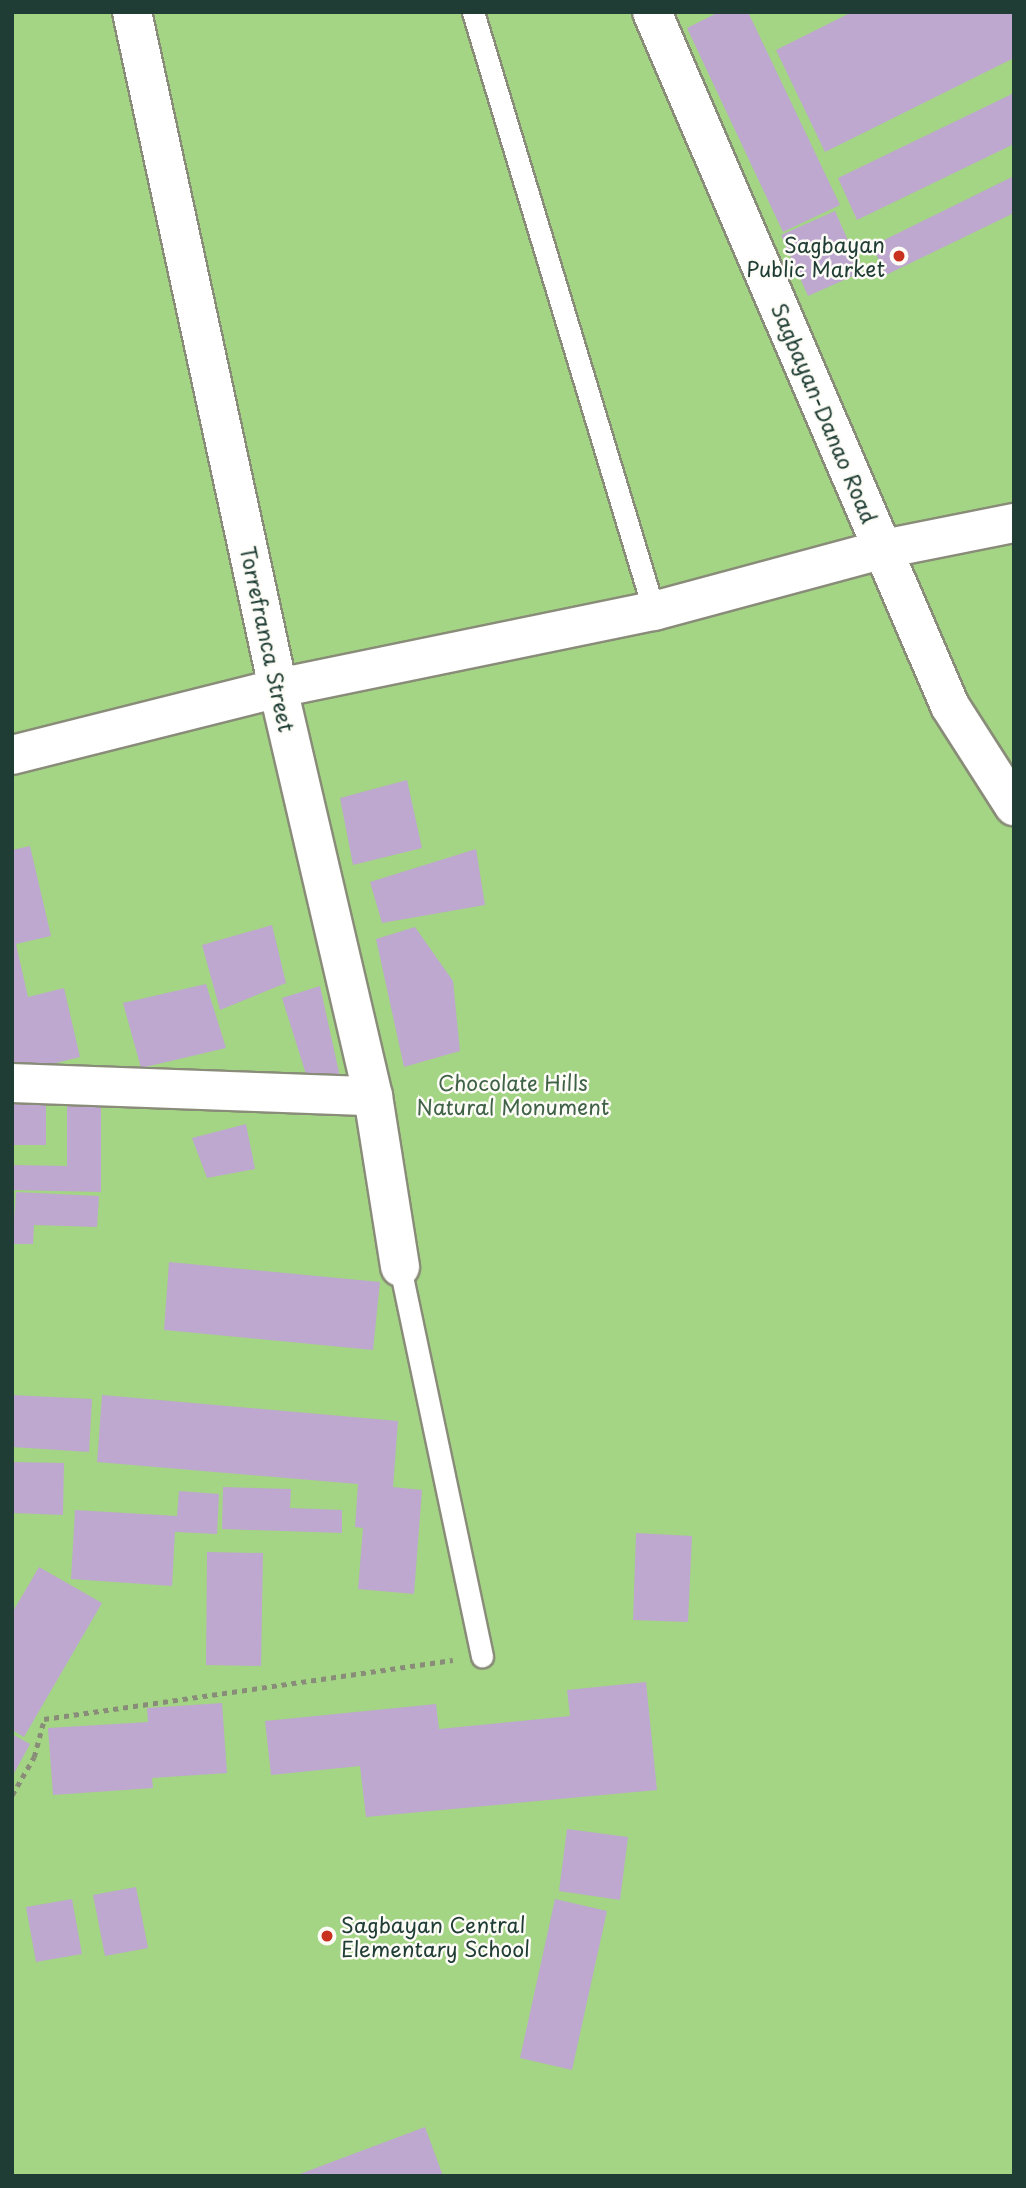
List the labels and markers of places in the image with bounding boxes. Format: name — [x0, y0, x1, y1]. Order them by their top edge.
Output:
place label: Sagbayan Public Market — [745, 231, 885, 281]
marker: Sagbayan Public Market — [891, 248, 907, 264]
place label: Sagbayan Central Elementary School — [341, 1911, 530, 1961]
marker: Sagbayan Central Elementary School — [319, 1928, 335, 1944]

